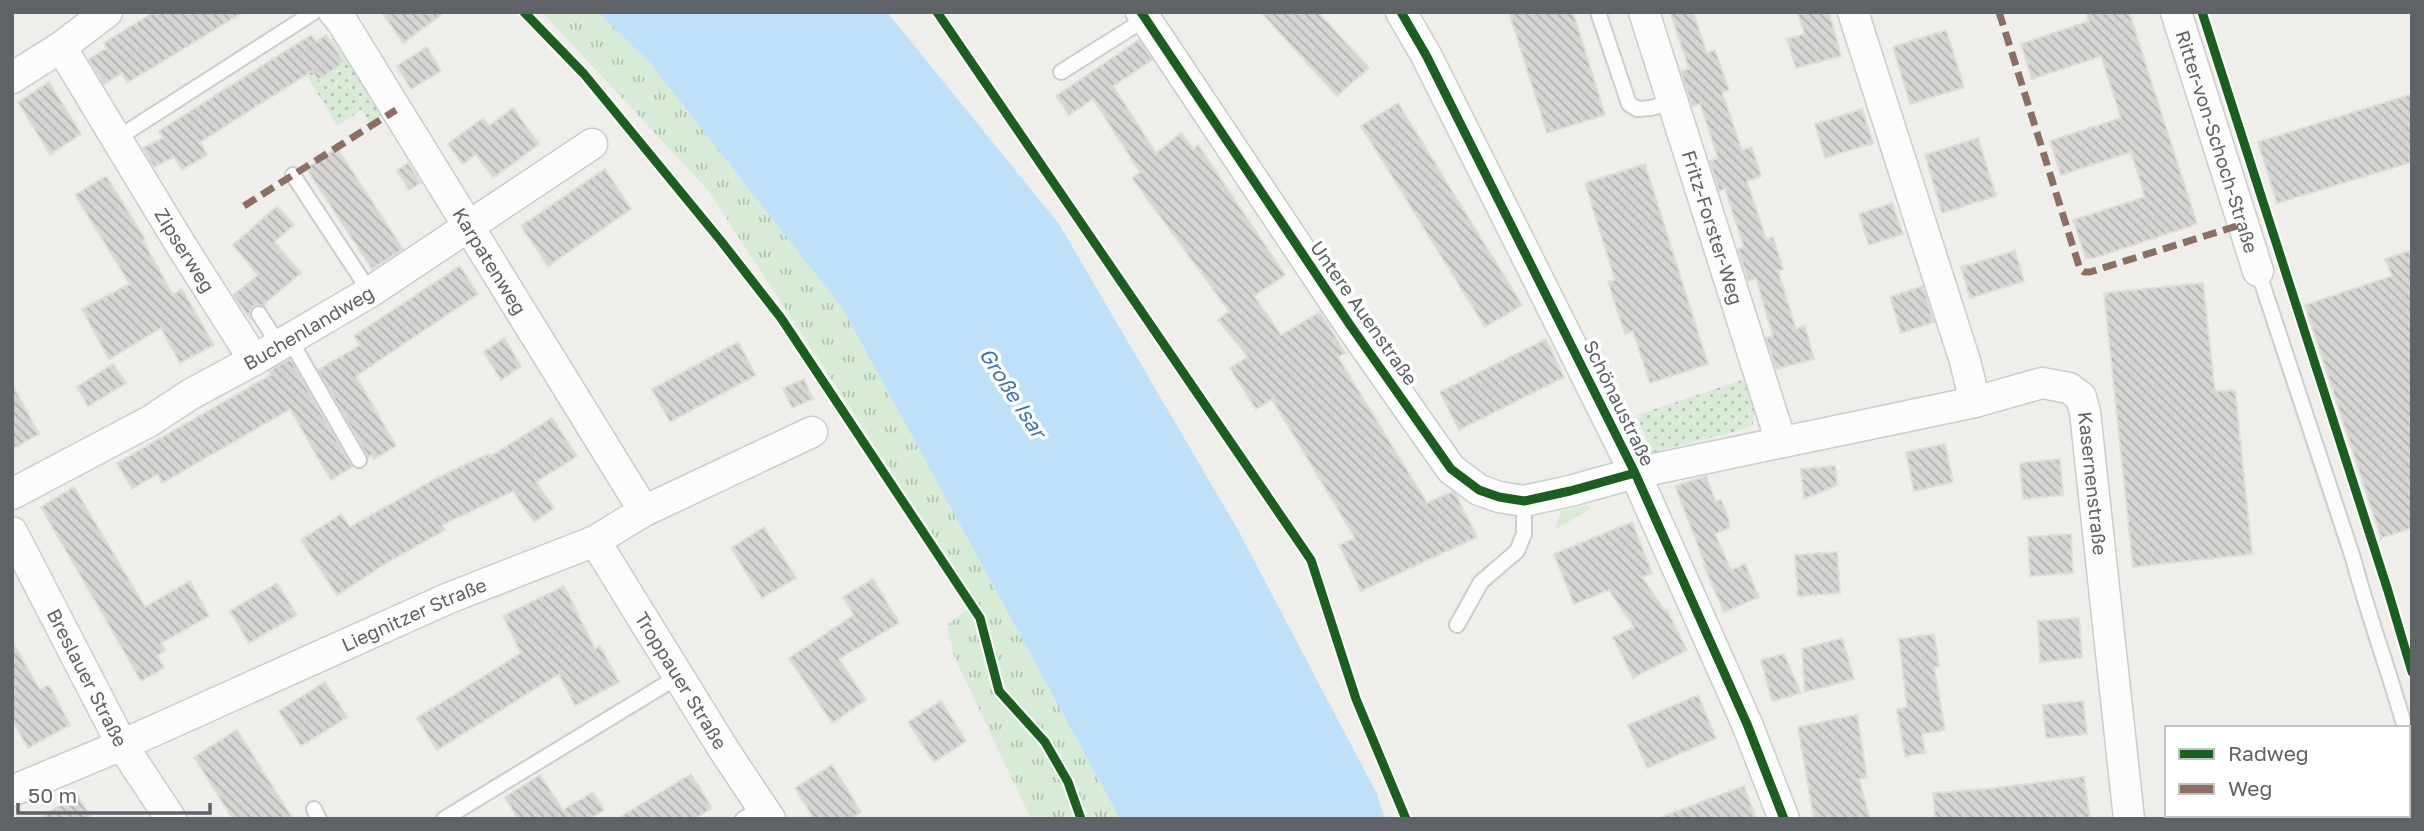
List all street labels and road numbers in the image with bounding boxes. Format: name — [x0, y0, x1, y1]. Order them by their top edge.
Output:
street label: Ritter-von-Schoch-Straße — [2172, 27, 2264, 256]
street label: Fritz-Forster-Weg — [1678, 147, 1748, 307]
street label: Karpatenweg — [448, 203, 532, 319]
street label: Zipserweg — [150, 204, 220, 296]
street label: Untere Auenstraße — [1306, 236, 1423, 389]
street label: Buchenlandweg — [239, 280, 378, 375]
street label: Schönaustraße — [1579, 336, 1660, 469]
street label: Kasernenstraße — [2074, 410, 2112, 556]
street label: Liegnitzer Straße — [338, 573, 489, 656]
street label: Breslauer Straße — [43, 605, 133, 750]
street label: Troppauer Straße — [631, 607, 733, 753]

